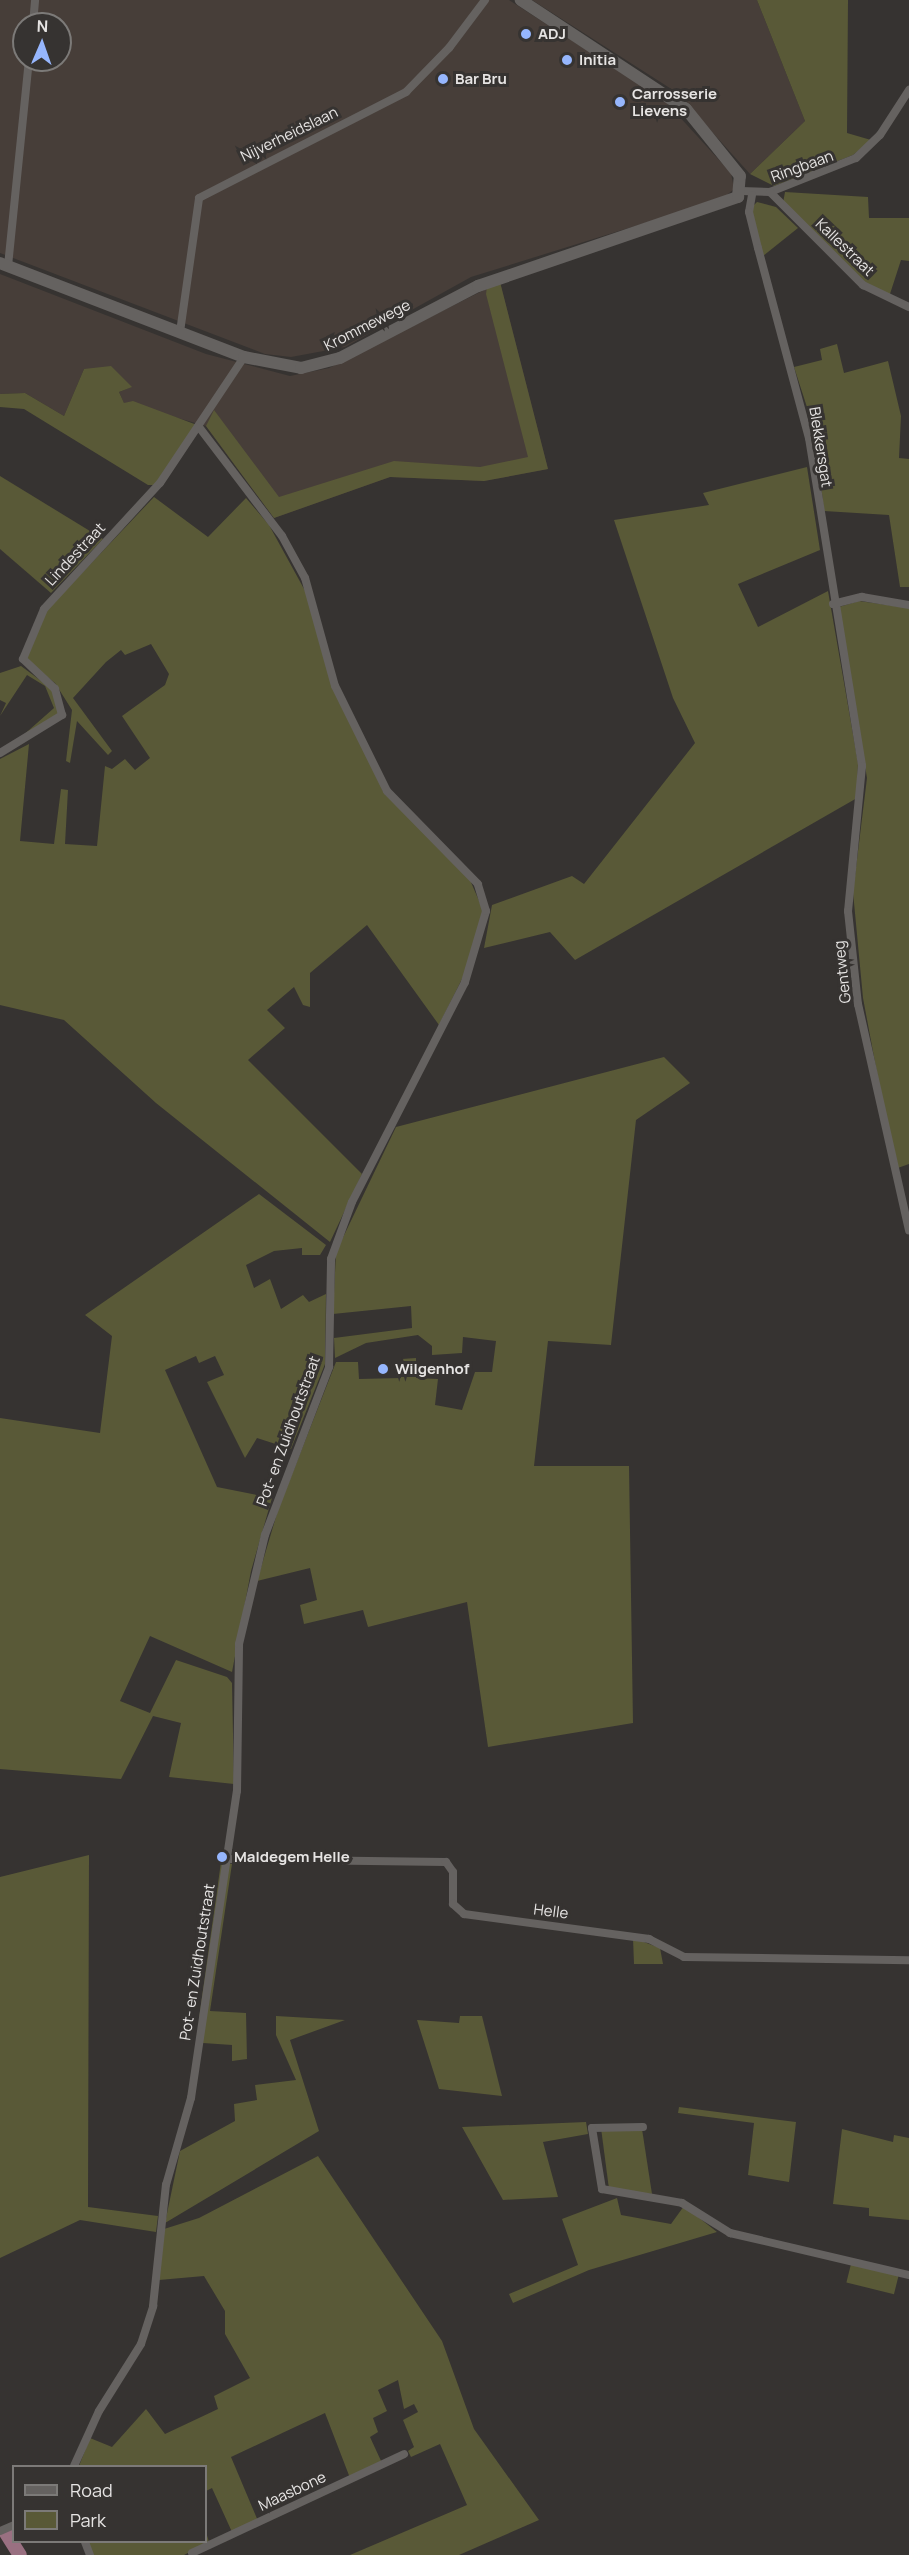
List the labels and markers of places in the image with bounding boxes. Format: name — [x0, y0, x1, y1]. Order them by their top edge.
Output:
place label: ADJ — [538, 25, 566, 43]
marker: ADJ — [519, 27, 533, 41]
place label: Initia — [579, 51, 616, 69]
marker: Initia — [560, 53, 574, 67]
place label: Bar Bru — [455, 70, 507, 88]
marker: Bar Bru — [436, 72, 450, 86]
place label: Carrosserie Lievens — [632, 84, 717, 119]
marker: Carrosserie Lievens — [613, 95, 627, 109]
place label: Wilgenhof — [395, 1360, 469, 1378]
marker: Wilgenhof — [376, 1362, 390, 1376]
place label: Maldegem Helle — [234, 1848, 350, 1866]
marker: Maldegem Helle — [215, 1850, 229, 1864]

